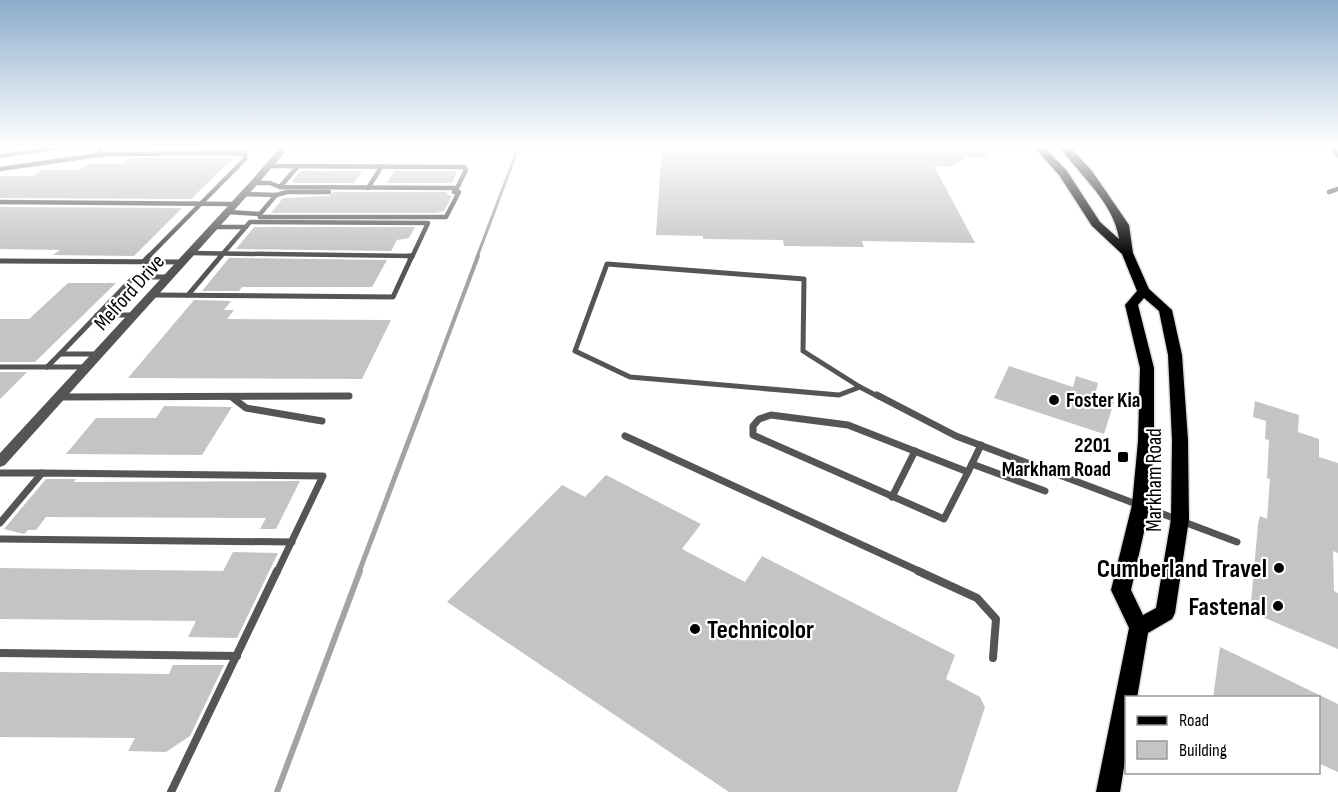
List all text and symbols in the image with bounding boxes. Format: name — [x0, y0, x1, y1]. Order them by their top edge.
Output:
street label: Melford Drive — [89, 249, 170, 335]
place label: Foster Kia — [1066, 388, 1140, 413]
marker: Foster Kia — [1047, 393, 1061, 407]
street label: Markham Road — [1142, 428, 1167, 532]
place label: 2201 Markham Road — [1002, 433, 1111, 482]
marker: 2201 Markham Road — [1116, 450, 1130, 464]
place label: Cumberland Travel — [1097, 554, 1267, 585]
marker: Cumberland Travel — [1272, 561, 1286, 575]
place label: Fastenal — [1188, 592, 1266, 623]
marker: Fastenal — [1271, 599, 1285, 613]
place label: Technicolor — [707, 615, 814, 646]
marker: Technicolor — [688, 622, 702, 636]
legend — [1125, 696, 1320, 774]
text: Road — [1179, 710, 1209, 731]
text: Building — [1179, 740, 1227, 761]

